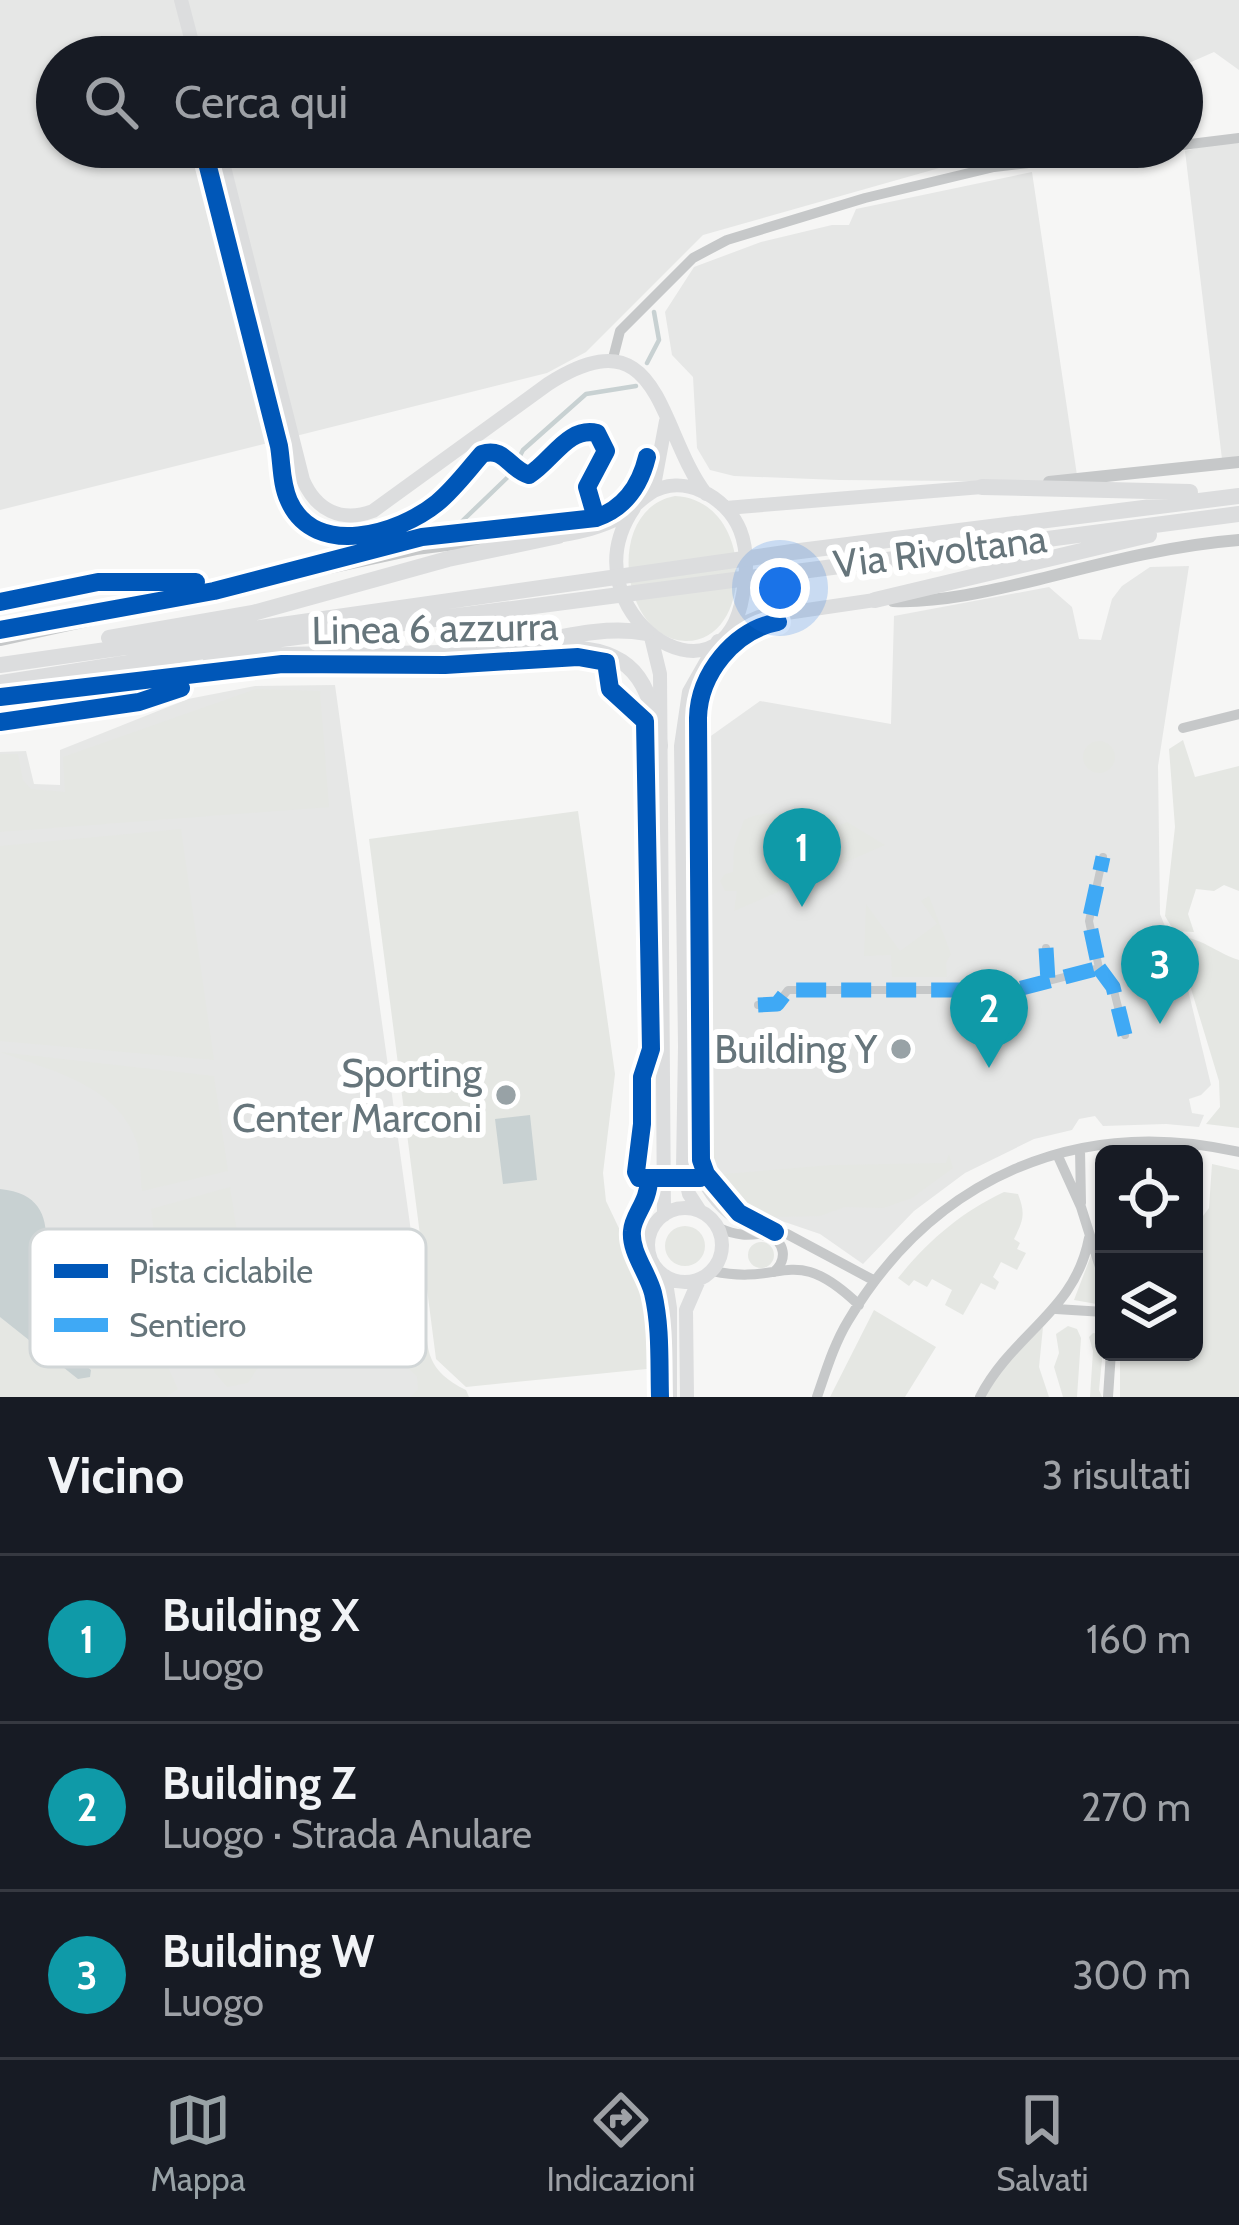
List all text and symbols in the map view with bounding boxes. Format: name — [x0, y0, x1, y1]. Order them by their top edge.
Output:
search box — [36, 36, 1203, 168]
icon: search — [78, 69, 144, 135]
text: Cerca qui — [174, 75, 348, 129]
street label: Via Rivoltana — [831, 514, 1050, 588]
your location — [750, 558, 810, 618]
street label: Linea 6 azzurra — [311, 602, 559, 654]
pin: 1 — [763, 808, 841, 907]
pin: 3 — [1121, 925, 1199, 1024]
pin: 2 — [950, 969, 1028, 1068]
place label: Building Y — [714, 1025, 878, 1073]
marker: Building Y — [888, 1036, 914, 1062]
place label: Sporting Center Marconi — [232, 1049, 483, 1142]
marker: Sporting Center Marconi — [493, 1082, 519, 1108]
map controls — [1095, 1145, 1203, 1361]
button: locate — [1095, 1145, 1203, 1253]
legend — [30, 1229, 426, 1367]
text: Pista ciclabile — [129, 1251, 313, 1291]
button: layers — [1095, 1253, 1203, 1361]
text: Sentiero — [129, 1305, 247, 1345]
text: Vicino — [48, 1444, 184, 1506]
text: 3 risultati — [1042, 1451, 1191, 1499]
text: Building X — [162, 1588, 359, 1642]
text: 1 — [80, 1615, 94, 1663]
text: 160 m — [1086, 1615, 1191, 1663]
text: Luogo — [162, 1642, 264, 1690]
text: Building Z — [162, 1756, 356, 1810]
text: 2 — [77, 1783, 97, 1831]
text: 270 m — [1081, 1783, 1191, 1831]
text: Luogo · Strada Anulare — [162, 1810, 532, 1858]
text: Building W — [162, 1924, 375, 1978]
text: 3 — [76, 1951, 98, 1999]
text: 300 m — [1072, 1951, 1191, 1999]
text: Luogo — [162, 1978, 264, 2026]
tab: Mappa — [150, 2087, 246, 2199]
tab: Indicazioni — [546, 2087, 695, 2199]
tab: Salvati — [996, 2087, 1089, 2199]

